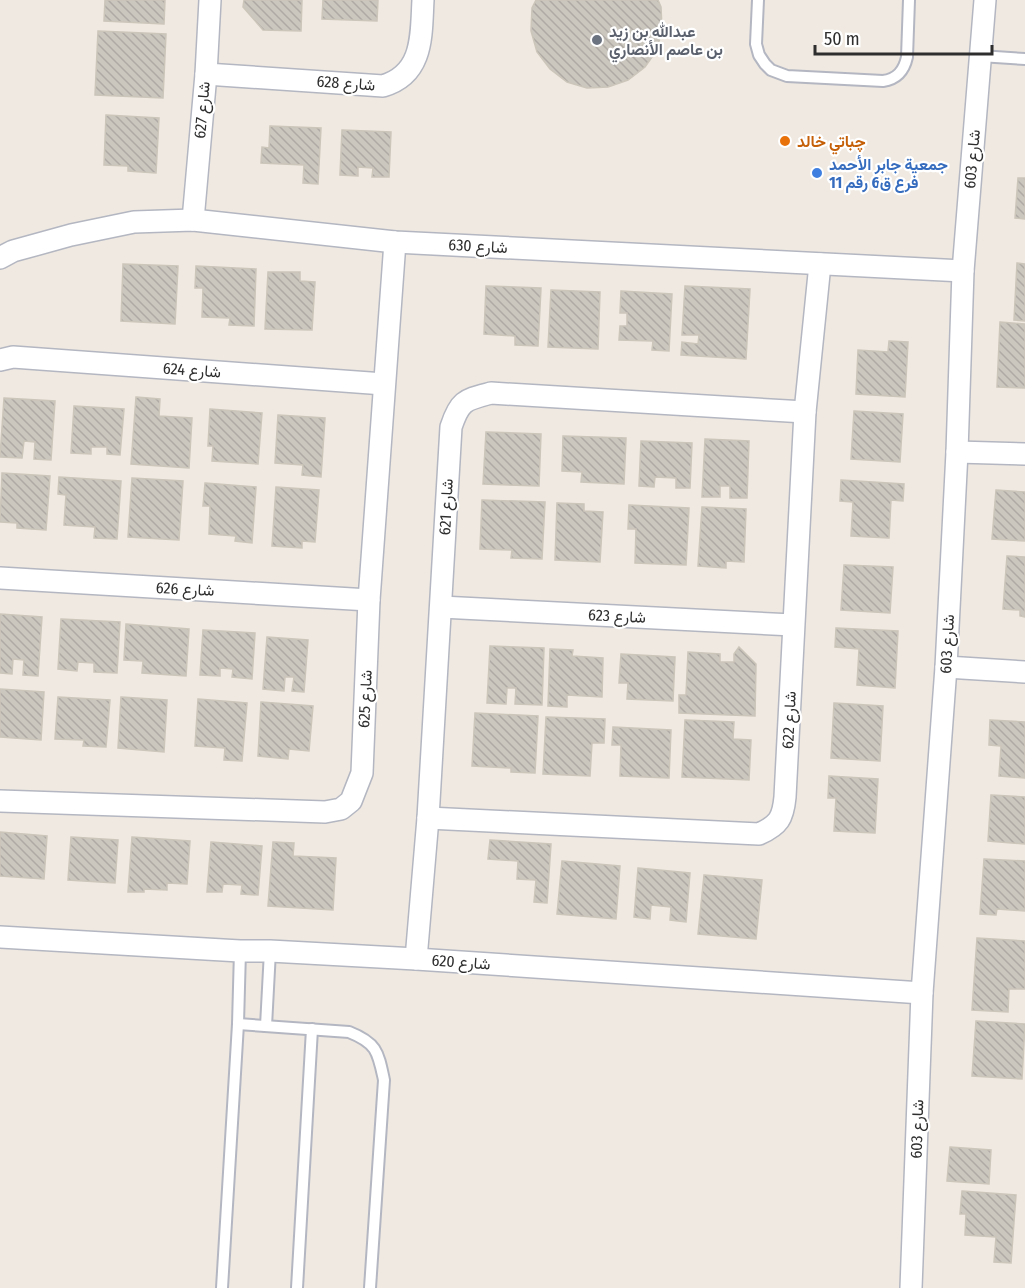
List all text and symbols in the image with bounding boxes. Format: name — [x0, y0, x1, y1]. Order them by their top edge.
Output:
scale bar — [815, 18, 992, 56]
place label: عبدالله بن زيد بن عاصم الأنصاري — [609, 22, 723, 63]
text: 50 m — [824, 28, 860, 50]
marker: عبدالله بن زيد بن عاصم الأنصاري — [590, 33, 604, 47]
street label: شارع 628 — [316, 71, 376, 97]
street label: شارع 627 — [190, 81, 216, 139]
street label: شارع 603 — [960, 129, 986, 190]
place label: چباتي خالد — [797, 132, 866, 155]
marker: چباتي خالد — [778, 134, 792, 148]
place label: جمعية جابر الأحمد فرع ق6 رقم 11 — [829, 155, 948, 193]
marker: جمعية جابر الأحمد فرع ق6 رقم 11 — [810, 166, 824, 180]
street label: شارع 630 — [448, 235, 508, 259]
street label: شارع 624 — [162, 358, 222, 384]
street label: شارع 621 — [435, 478, 459, 536]
street label: شارع 626 — [155, 578, 215, 602]
street label: شارع 623 — [587, 605, 646, 629]
street label: شارع 603 — [936, 614, 960, 674]
street label: شارع 625 — [354, 669, 378, 729]
street label: شارع 622 — [778, 691, 802, 749]
street label: شارع 620 — [431, 950, 491, 976]
street label: شارع 603 — [906, 1099, 930, 1159]

